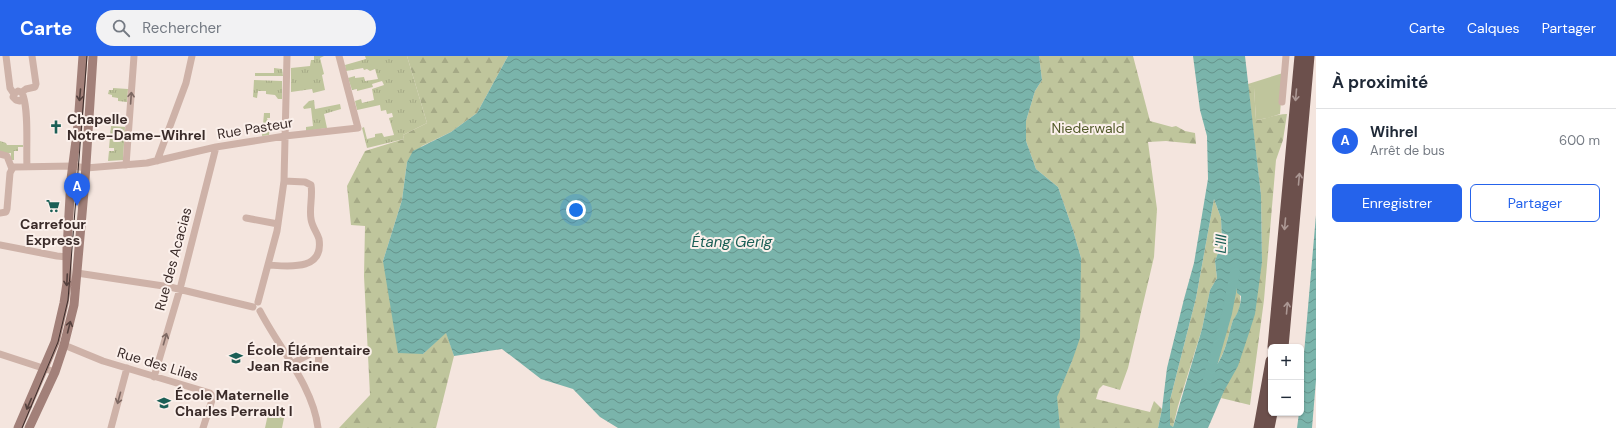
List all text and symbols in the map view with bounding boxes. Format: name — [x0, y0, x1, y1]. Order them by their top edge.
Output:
search box — [96, 10, 376, 46]
text: Carte — [20, 16, 72, 41]
icon: search — [110, 17, 132, 39]
text: Rechercher — [142, 18, 222, 38]
text: Carte — [1409, 19, 1445, 37]
text: Calques — [1467, 19, 1520, 37]
text: Partager — [1542, 19, 1596, 37]
text: À proximité — [1332, 71, 1428, 93]
one-way arrow — [77, 88, 84, 101]
one-way arrow — [1293, 88, 1300, 101]
one-way arrow — [128, 92, 135, 105]
place label: Chapelle Notre-Dame-Wihrel — [67, 110, 205, 144]
street label: Rue Pasteur — [216, 113, 294, 143]
church icon: Chapelle Notre-Dame-Wihrel — [48, 119, 64, 135]
park label: Niederwald — [1052, 119, 1124, 137]
text: Wihrel — [1370, 122, 1418, 142]
text: A — [1340, 132, 1350, 149]
text: 600 m — [1559, 132, 1600, 149]
text: Arrêt de bus — [1370, 142, 1445, 159]
pin: A — [64, 173, 90, 206]
one-way arrow — [1295, 173, 1302, 186]
button: Enregistrer — [1332, 184, 1462, 222]
button: Partager — [1470, 184, 1600, 222]
supermarket icon: Carrefour Express — [45, 198, 61, 214]
your location — [566, 200, 586, 220]
street label: Rue des Acacias — [151, 205, 195, 313]
place label: Carrefour Express — [20, 215, 86, 249]
one-way arrow — [1281, 217, 1289, 230]
water label: Étang Gerig — [692, 232, 773, 252]
water label: L'Ill — [1211, 233, 1231, 254]
one-way arrow — [63, 273, 70, 286]
one-way arrow — [1284, 302, 1291, 315]
one-way arrow — [66, 321, 73, 334]
one-way arrow — [162, 333, 169, 346]
place label: École Élémentaire Jean Racine — [247, 341, 370, 375]
street label: Rue des Lilas — [115, 343, 201, 385]
map controls — [1268, 344, 1304, 416]
button: + — [1268, 344, 1304, 380]
school or university icon: École Élémentaire Jean Racine — [228, 350, 244, 366]
button: − — [1268, 380, 1304, 416]
place label: École Maternelle Charles Perrault I — [175, 386, 293, 420]
one-way arrow — [115, 391, 122, 404]
school or university icon: École Maternelle Charles Perrault I — [156, 395, 172, 411]
one-way arrow — [25, 397, 32, 409]

